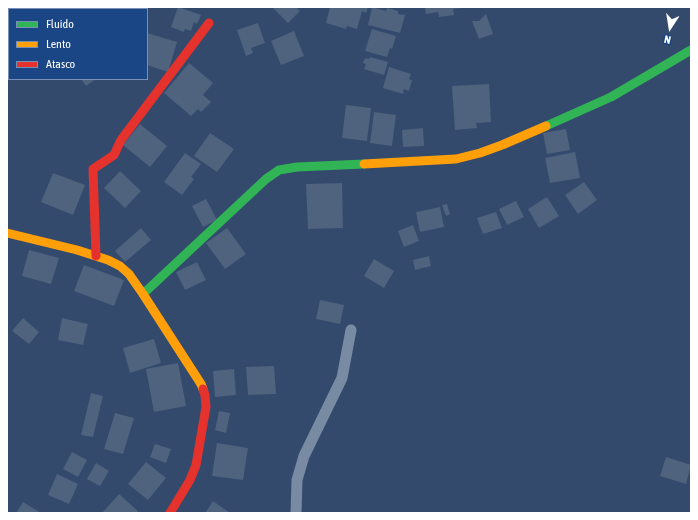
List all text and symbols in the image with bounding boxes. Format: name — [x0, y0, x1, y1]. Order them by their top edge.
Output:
legend — [8, 8, 148, 80]
north arrow — [650, 8, 690, 48]
text: Fluido — [46, 17, 74, 31]
text: N — [663, 33, 672, 46]
text: Lento — [46, 37, 71, 51]
text: Atasco — [46, 57, 75, 71]

